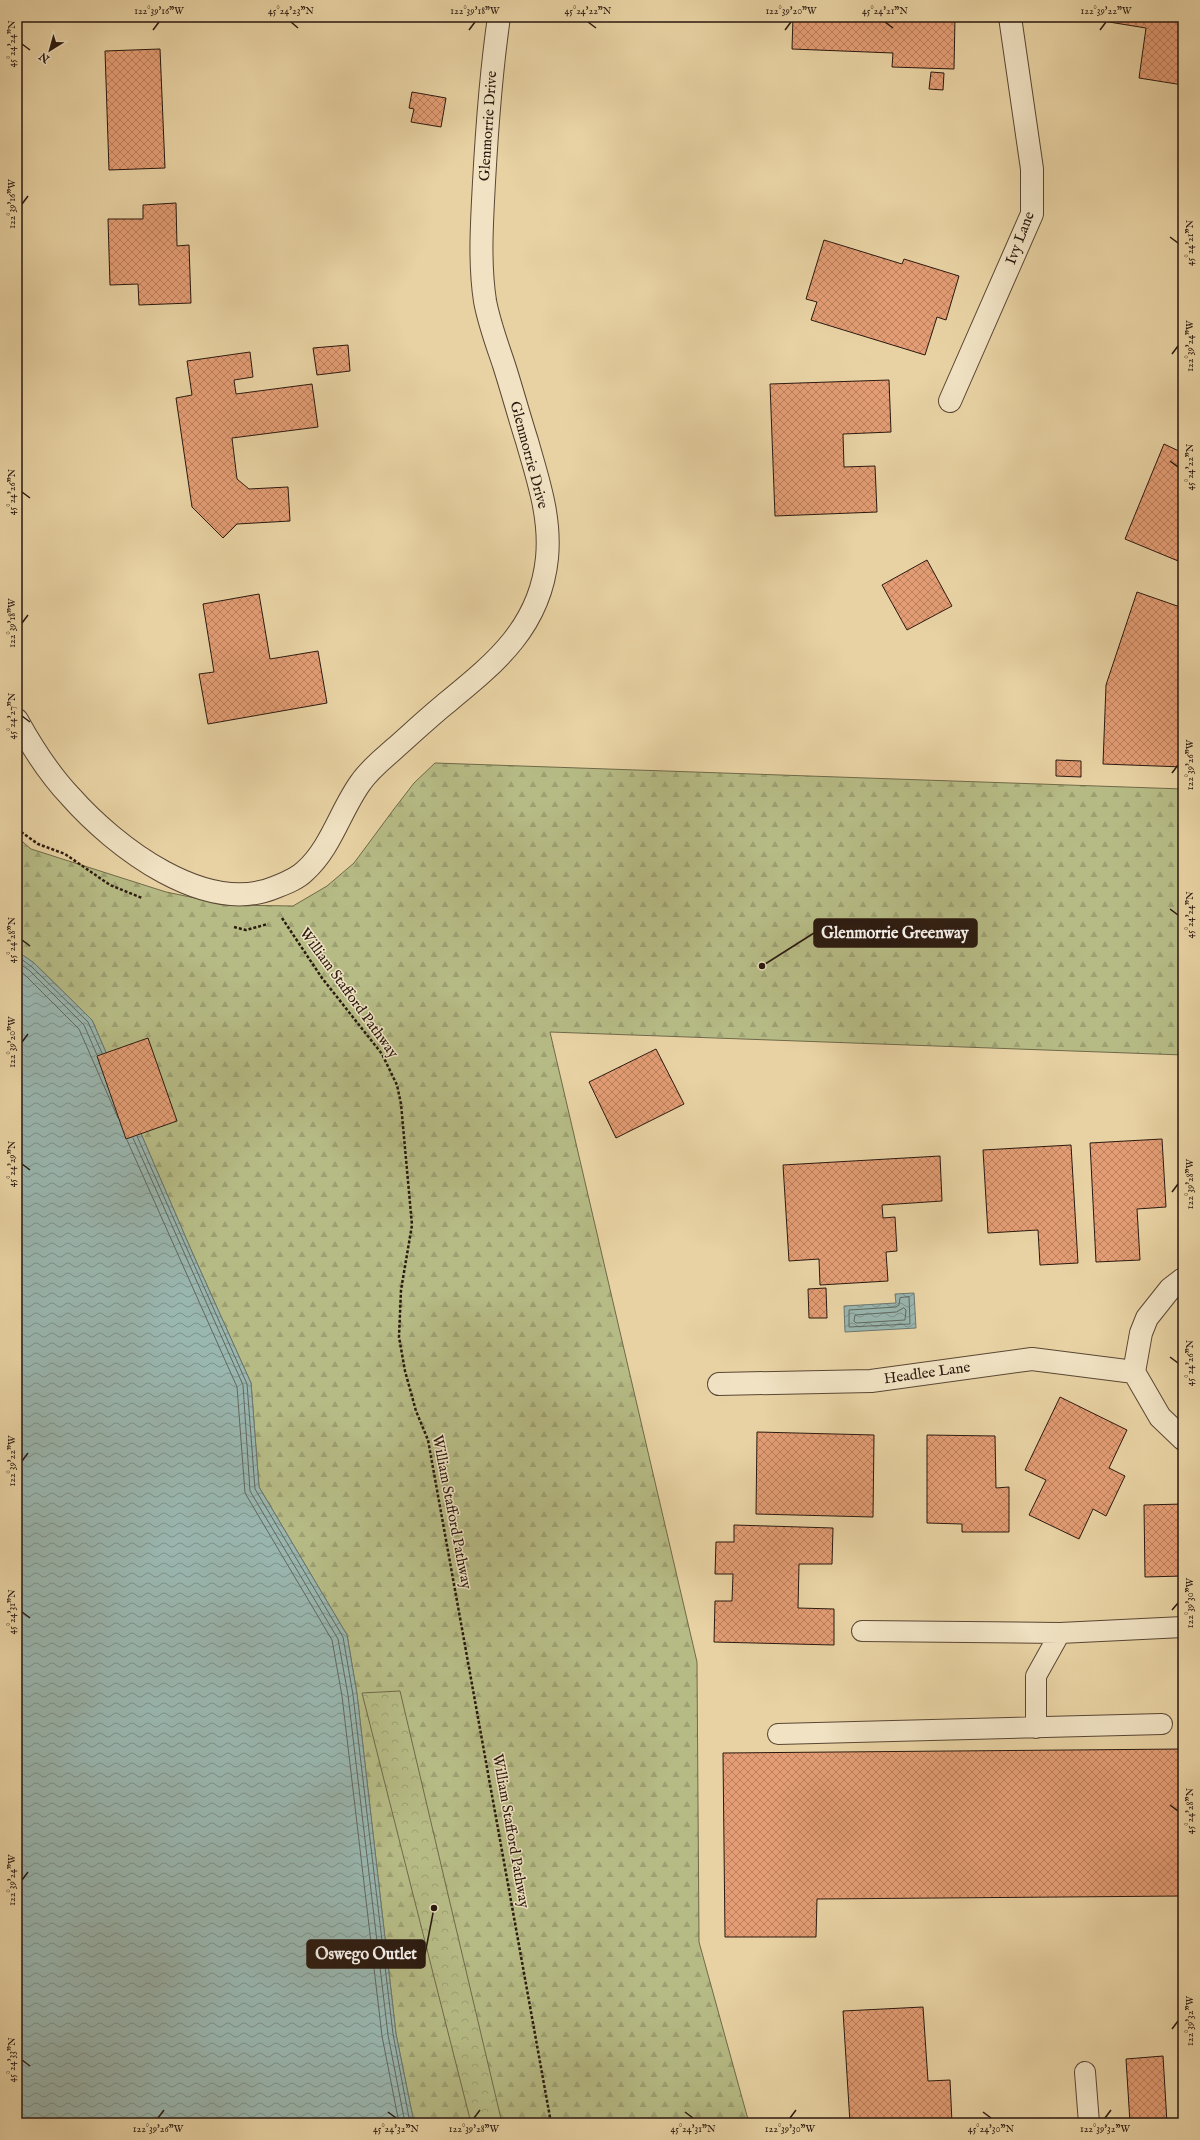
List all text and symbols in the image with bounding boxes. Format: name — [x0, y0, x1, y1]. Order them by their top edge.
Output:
text: 122°39'16"W — [134, 5, 184, 18]
text: 45°24'23"N — [268, 5, 314, 18]
text: 122°39'18"W — [450, 5, 500, 18]
text: 45°24'22"N — [564, 5, 612, 18]
text: 122°39'20"W — [765, 5, 817, 18]
text: 45°24'21"N — [862, 5, 908, 18]
text: 122°39'22"W — [1080, 5, 1132, 18]
text: 45°24'24"N — [6, 20, 19, 68]
north arrow — [30, 30, 70, 70]
text: N — [36, 48, 53, 66]
street label: Glenmorrie Drive — [475, 70, 501, 182]
text: 122°39'16"W — [6, 179, 19, 229]
street label: Ivy Lane — [1001, 209, 1039, 267]
text: 45°24'21"N — [1184, 220, 1197, 266]
text: 122°39'24"W — [1184, 320, 1197, 372]
street label: Glenmorrie Drive — [506, 399, 553, 511]
text: 45°24'22"N — [1184, 443, 1197, 491]
text: 45°24'26"N — [6, 468, 19, 515]
text: 122°39'18"W — [6, 598, 19, 648]
text: 45°24'27"N — [6, 692, 19, 739]
text: 122°39'26"W — [1184, 739, 1197, 790]
text: 45°24'24"N — [1184, 891, 1197, 939]
text: 45°24'28"N — [6, 917, 19, 963]
callout: Glenmorrie Greenway — [814, 919, 977, 947]
street label: William Stafford Pathway — [295, 924, 403, 1062]
text: Glenmorrie Greenway — [821, 924, 970, 944]
text: 122°39'20"W — [6, 1016, 19, 1068]
text: 45°24'29"N — [6, 1140, 19, 1187]
text: 122°39'28"W — [1184, 1158, 1197, 1209]
text: 45°24'26"N — [1184, 1339, 1197, 1386]
street label: Headlee Lane — [883, 1358, 972, 1388]
street label: William Stafford Pathway — [428, 1433, 476, 1591]
text: 122°39'22"W — [6, 1435, 19, 1487]
text: 122°39'30"W — [1184, 1577, 1197, 1628]
text: 45°24'31"N — [6, 1589, 19, 1635]
street label: William Stafford Pathway — [488, 1752, 534, 1910]
text: 45°24'28"N — [1184, 1788, 1197, 1834]
text: 122°39'24"W — [6, 1854, 19, 1906]
callout: Oswego Outlet — [307, 1940, 425, 1968]
text: Oswego Outlet — [315, 1945, 417, 1965]
text: 122°39'32"W — [1184, 1996, 1197, 2046]
text: 45°24'33"N — [6, 2037, 19, 2083]
text: 122°39'26"W — [133, 2123, 184, 2136]
text: 45°24'32"N — [373, 2123, 419, 2136]
text: 122°39'28"W — [449, 2123, 500, 2136]
text: 45°24'31"N — [670, 2123, 716, 2136]
text: 122°39'30"W — [765, 2123, 816, 2136]
text: 45°24'30"N — [968, 2123, 1014, 2136]
text: 122°39'32"W — [1080, 2123, 1130, 2136]

